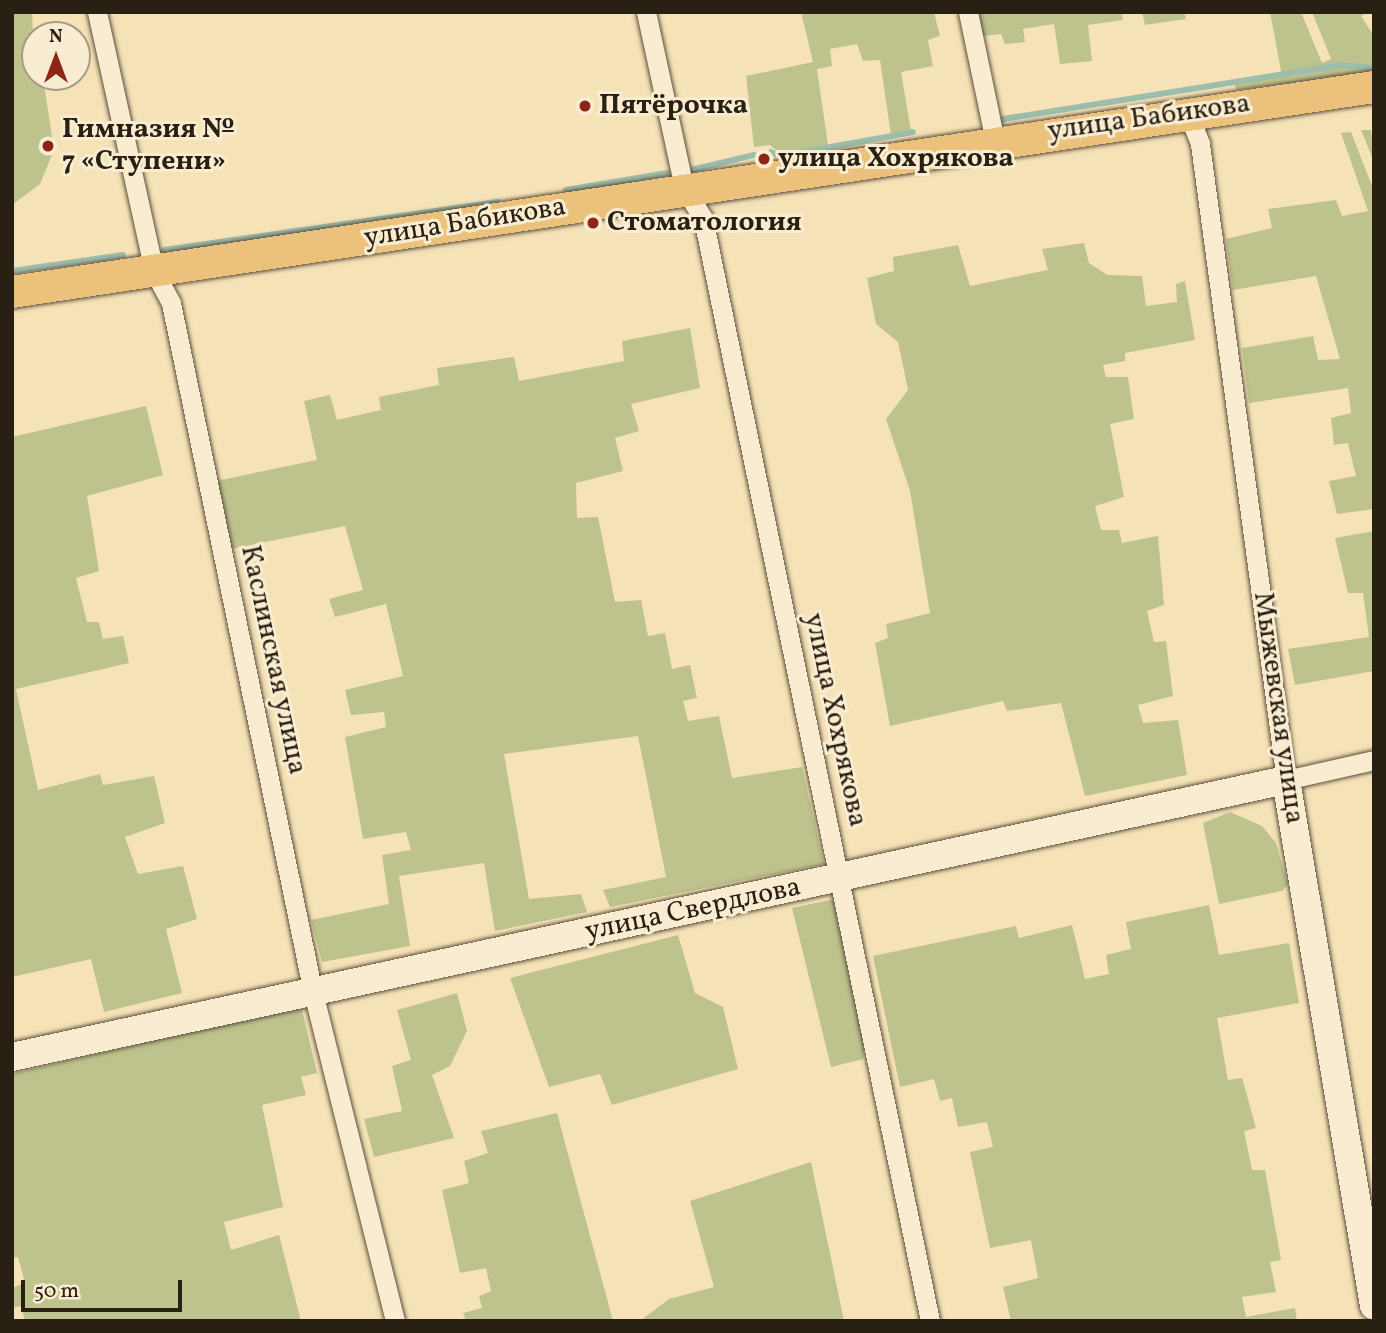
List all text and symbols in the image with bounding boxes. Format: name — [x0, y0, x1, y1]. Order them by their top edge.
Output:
north arrow — [21, 21, 91, 91]
text: N — [49, 24, 63, 50]
street label: улица Бабикова — [1046, 87, 1252, 149]
place label: Пятёрочка — [599, 89, 748, 123]
marker: Пятёрочка — [577, 98, 593, 114]
place label: Гимназия № 7 «Ступени» — [62, 113, 235, 179]
marker: Гимназия № 7 «Ступени» — [40, 138, 56, 154]
place label: улица Хохрякова — [778, 142, 1014, 176]
marker: улица Хохрякова — [756, 151, 772, 167]
street label: улица Бабикова — [362, 190, 568, 256]
place label: Стоматология — [607, 206, 802, 240]
marker: Стоматология — [585, 215, 601, 231]
street label: Каслинская улица — [232, 542, 314, 778]
street label: Мыжевская улица — [1245, 589, 1311, 827]
street label: улица Хохрякова — [796, 610, 874, 830]
street label: улица Свердлова — [582, 871, 804, 949]
scale bar — [24, 1266, 186, 1310]
text: 50 m — [34, 1277, 79, 1306]

